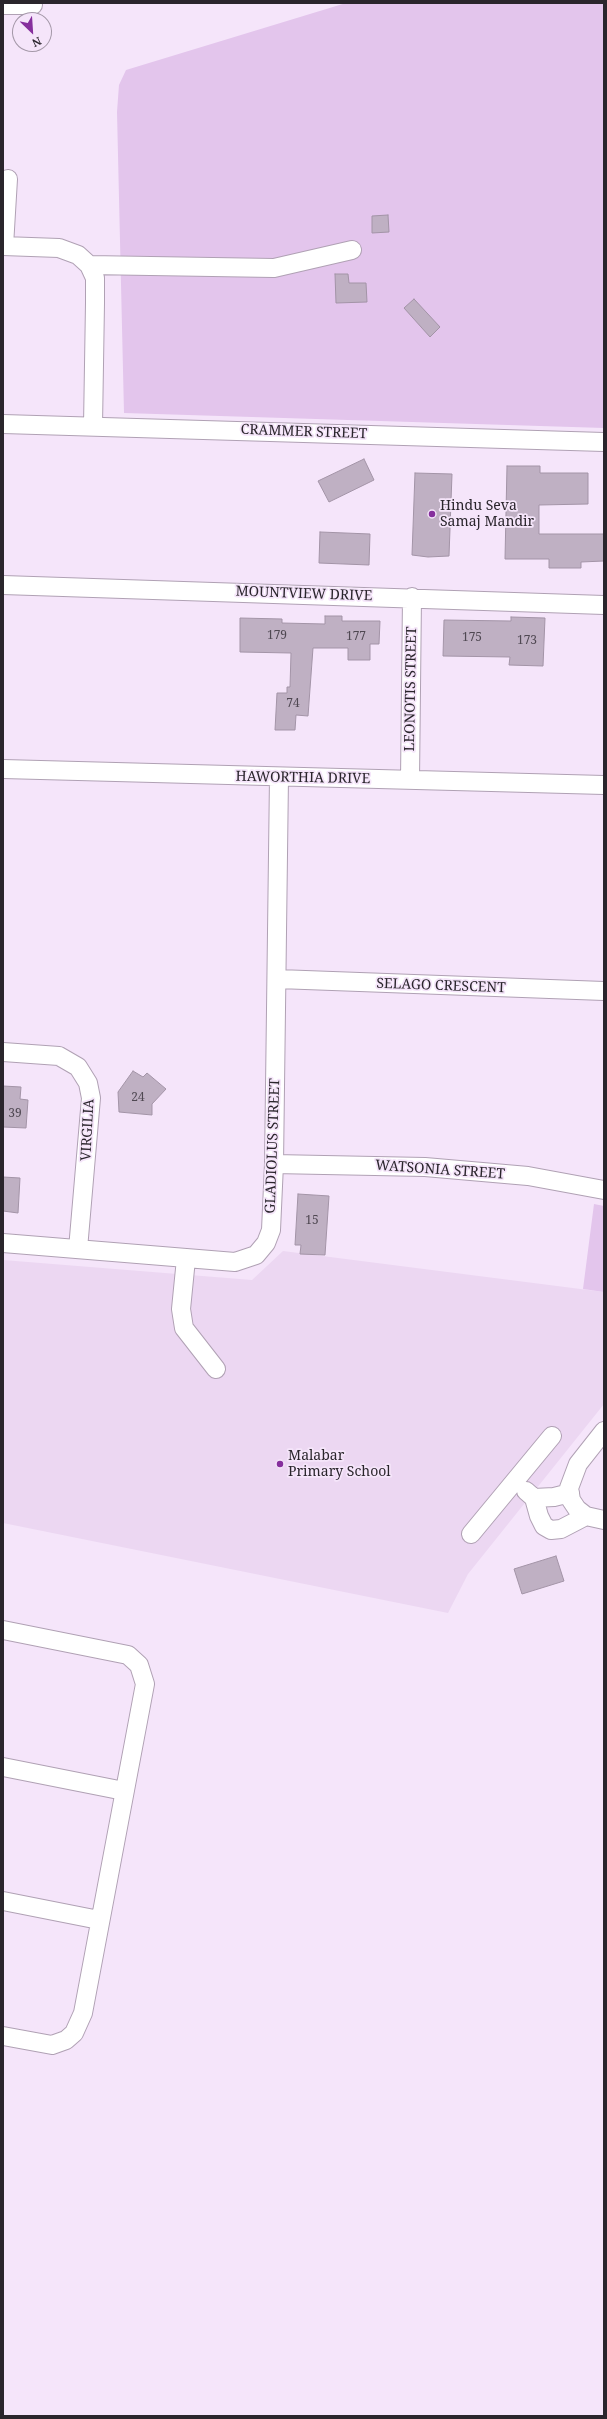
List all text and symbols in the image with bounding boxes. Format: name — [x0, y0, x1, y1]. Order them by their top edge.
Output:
north arrow — [12, 12, 52, 52]
text: N — [30, 34, 44, 51]
street label: CRAMMER STREET — [240, 421, 368, 443]
place label: Hindu Seva Samaj Mandir — [440, 498, 534, 530]
marker: Hindu Seva Samaj Mandir — [427, 509, 437, 519]
street label: MOUNTVIEW DRIVE — [235, 583, 373, 605]
street label: LEONOTIS STREET — [402, 626, 420, 752]
house number: 179 — [267, 629, 287, 643]
house number: 177 — [346, 630, 366, 644]
house number: 175 — [462, 631, 482, 645]
house number: 173 — [517, 634, 537, 648]
house number: 74 — [286, 697, 300, 711]
street label: HAWORTHIA DRIVE — [236, 768, 370, 788]
street label: SELAGO CRESCENT — [376, 975, 506, 997]
street label: GLADIOLUS STREET — [262, 1078, 284, 1214]
house number: 24 — [131, 1091, 145, 1105]
street label: VIRGILIA — [78, 1098, 98, 1162]
house number: 39 — [8, 1107, 22, 1121]
street label: WATSONIA STREET — [375, 1157, 505, 1183]
house number: 15 — [305, 1214, 319, 1228]
place label: Malabar Primary School — [288, 1448, 391, 1480]
marker: Malabar Primary School — [275, 1459, 285, 1469]

